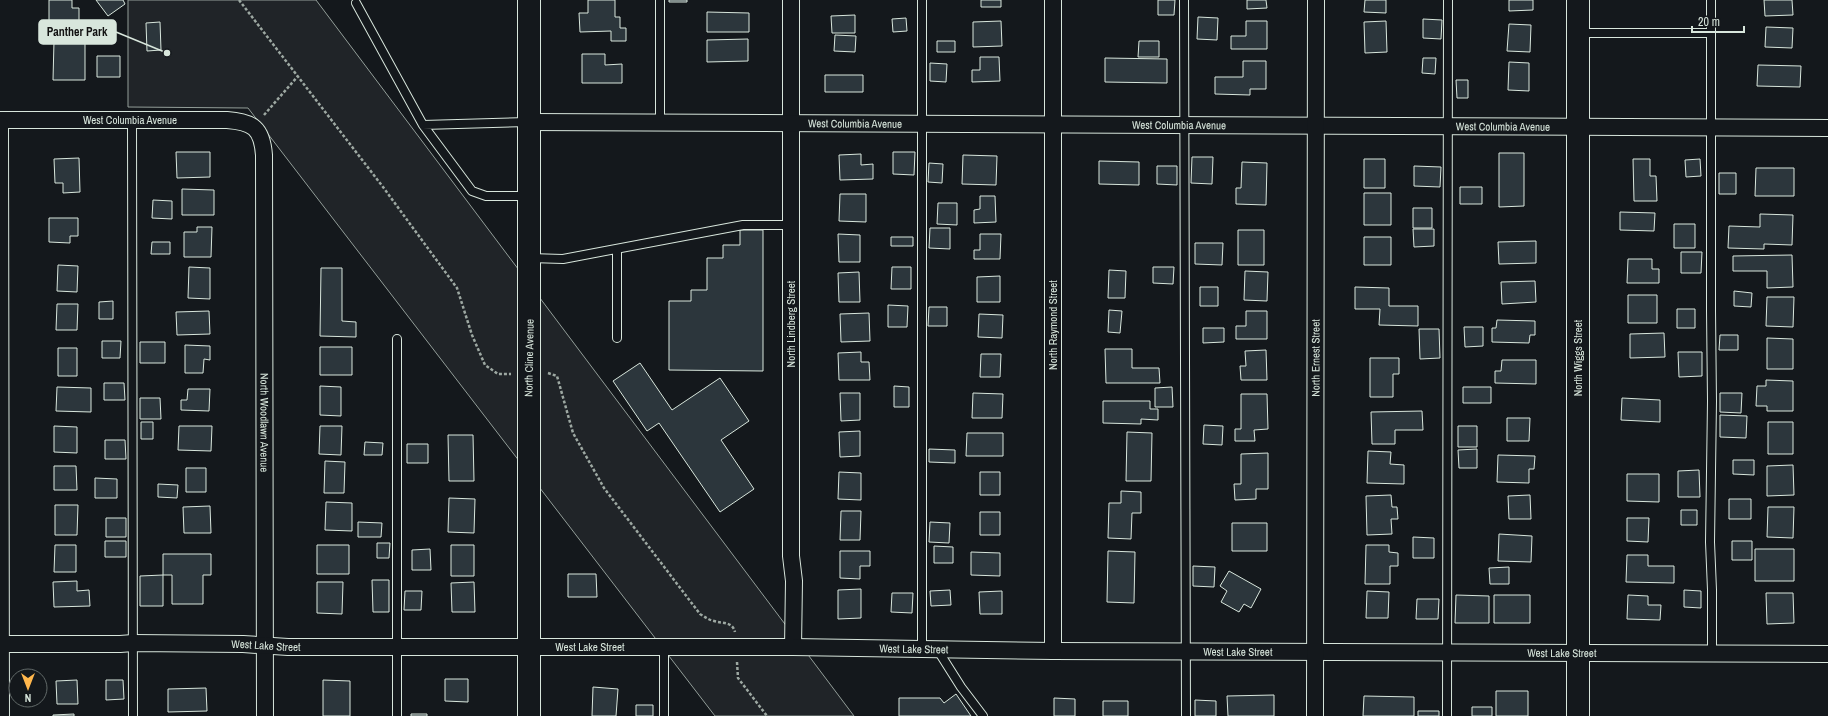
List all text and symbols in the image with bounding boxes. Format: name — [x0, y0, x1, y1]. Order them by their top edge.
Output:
scale bar — [1692, 8, 1744, 34]
text: 20 m — [1698, 14, 1720, 30]
callout: Panther Park — [39, 20, 116, 44]
text: Panther Park — [47, 24, 108, 40]
street label: West Columbia Avenue — [83, 113, 177, 127]
street label: West Columbia Avenue — [808, 116, 902, 131]
street label: West Columbia Avenue — [1132, 118, 1226, 132]
street label: West Columbia Avenue — [1456, 119, 1550, 134]
street label: North Lindberg Street — [784, 280, 798, 367]
street label: North Raymond Street — [1046, 280, 1060, 370]
street label: North Cline Avenue — [521, 319, 537, 397]
street label: North Ernest Street — [1308, 319, 1323, 397]
street label: North Wiggs Street — [1571, 319, 1585, 396]
street label: North Woodlawn Avenue — [257, 373, 272, 472]
street label: West Lake Street — [231, 637, 301, 654]
street label: West Lake Street — [555, 640, 625, 654]
street label: West Lake Street — [879, 641, 949, 656]
street label: West Lake Street — [1203, 645, 1273, 659]
street label: West Lake Street — [1527, 646, 1597, 660]
north arrow — [8, 668, 48, 708]
text: N — [25, 691, 31, 705]

